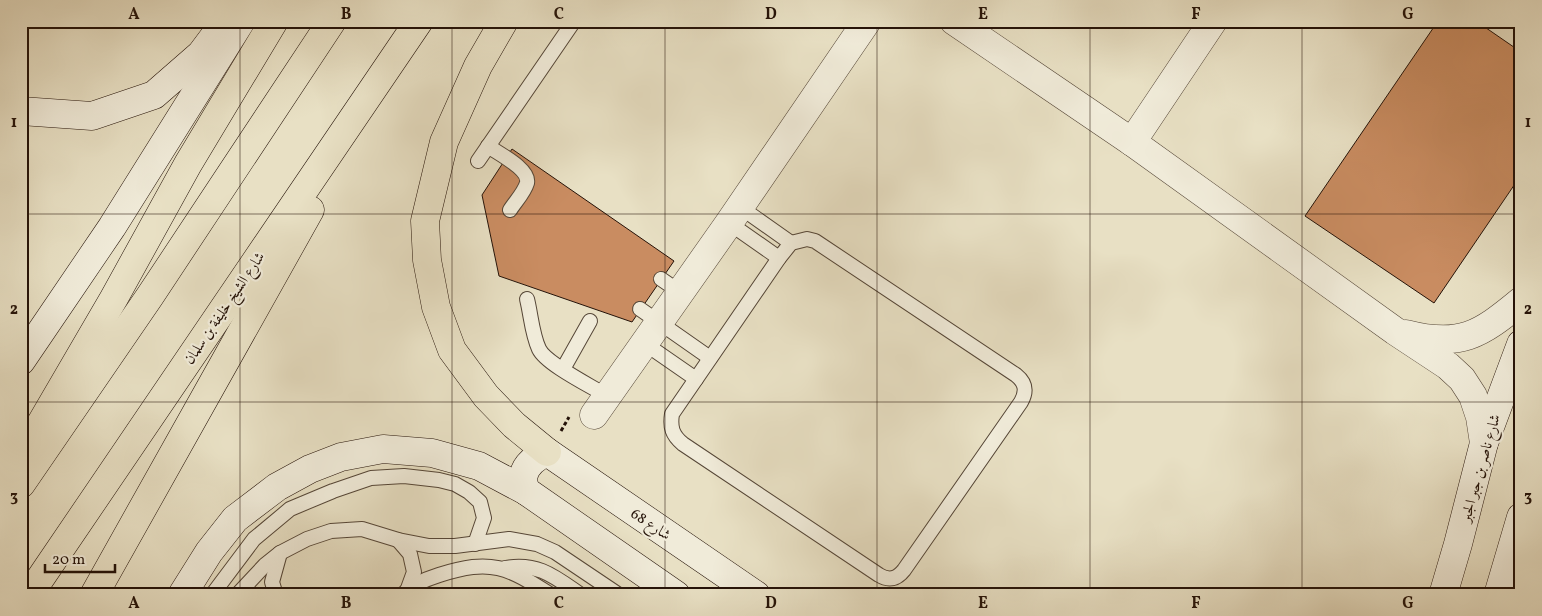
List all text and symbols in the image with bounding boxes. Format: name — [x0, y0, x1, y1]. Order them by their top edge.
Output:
text: A — [128, 4, 140, 26]
text: B — [341, 4, 352, 26]
text: C — [554, 4, 564, 26]
text: D — [765, 4, 777, 26]
text: E — [978, 4, 988, 26]
text: F — [1191, 4, 1201, 26]
text: G — [1402, 4, 1414, 26]
text: 1 — [11, 112, 17, 134]
text: 1 — [1525, 112, 1531, 134]
street label: شارع الشيخ خليفة بن سلمان — [180, 248, 272, 370]
text: 2 — [10, 299, 18, 321]
text: 2 — [1524, 299, 1532, 321]
street label: شارع ناصر بن جبر الجبر — [1455, 412, 1508, 527]
text: 3 — [10, 486, 18, 508]
text: 3 — [1524, 486, 1532, 508]
street label: شارع 68 — [625, 504, 674, 547]
scale bar — [45, 541, 115, 573]
text: 20 m — [52, 550, 85, 571]
text: A — [128, 593, 140, 615]
text: B — [341, 593, 352, 615]
text: C — [554, 593, 564, 615]
text: D — [765, 593, 777, 615]
text: E — [978, 593, 988, 615]
text: F — [1191, 593, 1201, 615]
text: G — [1402, 593, 1414, 615]

